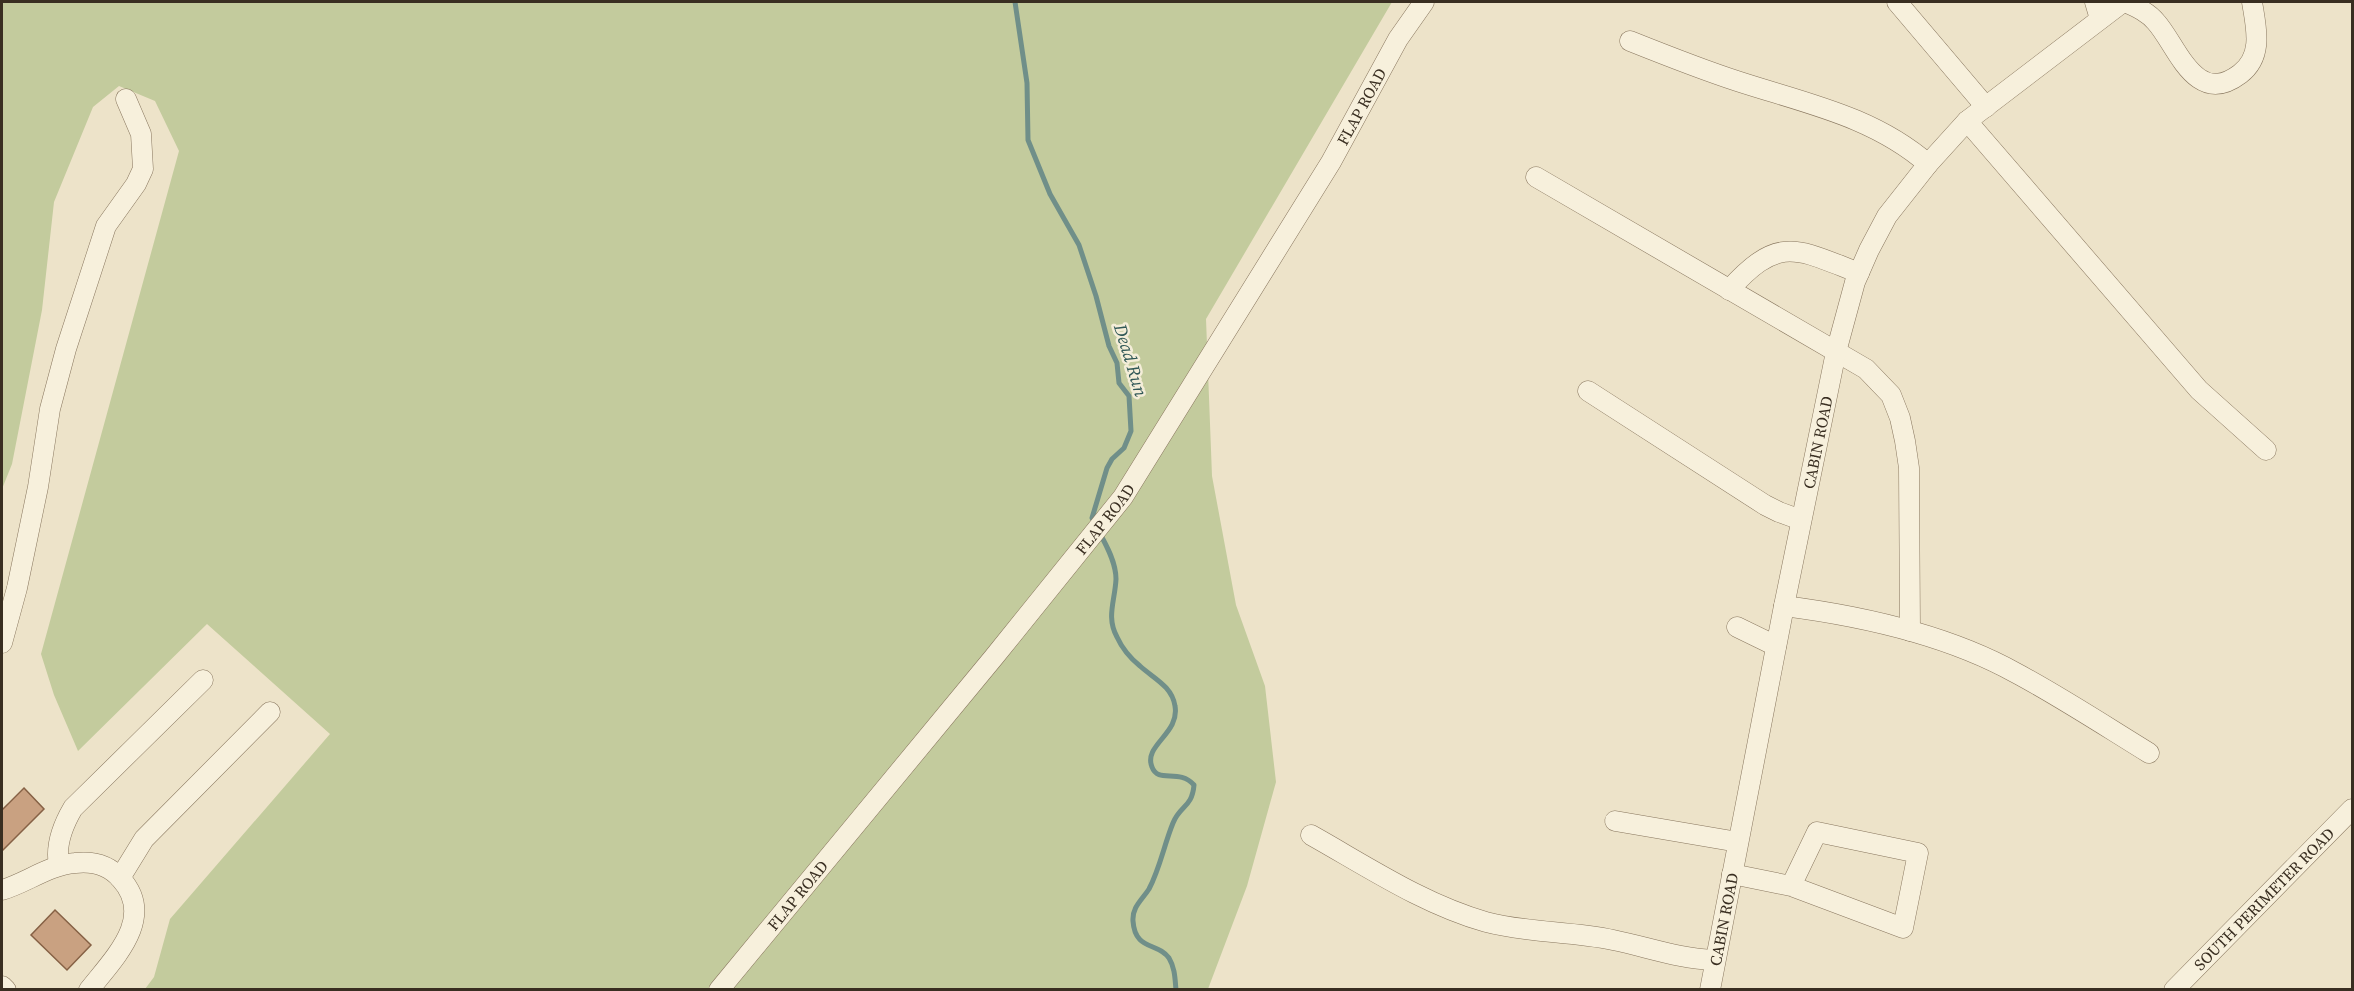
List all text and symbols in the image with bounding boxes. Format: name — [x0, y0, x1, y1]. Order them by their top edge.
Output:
street label: FLAP ROAD — [1331, 64, 1391, 149]
water label: Dead Run — [1108, 320, 1154, 399]
street label: CABIN ROAD — [1797, 394, 1838, 491]
street label: FLAP ROAD — [1070, 479, 1140, 559]
street label: SOUTH PERIMETER ROAD — [2189, 823, 2339, 975]
street label: FLAP ROAD — [762, 855, 833, 935]
street label: CABIN ROAD — [1704, 871, 1743, 968]

